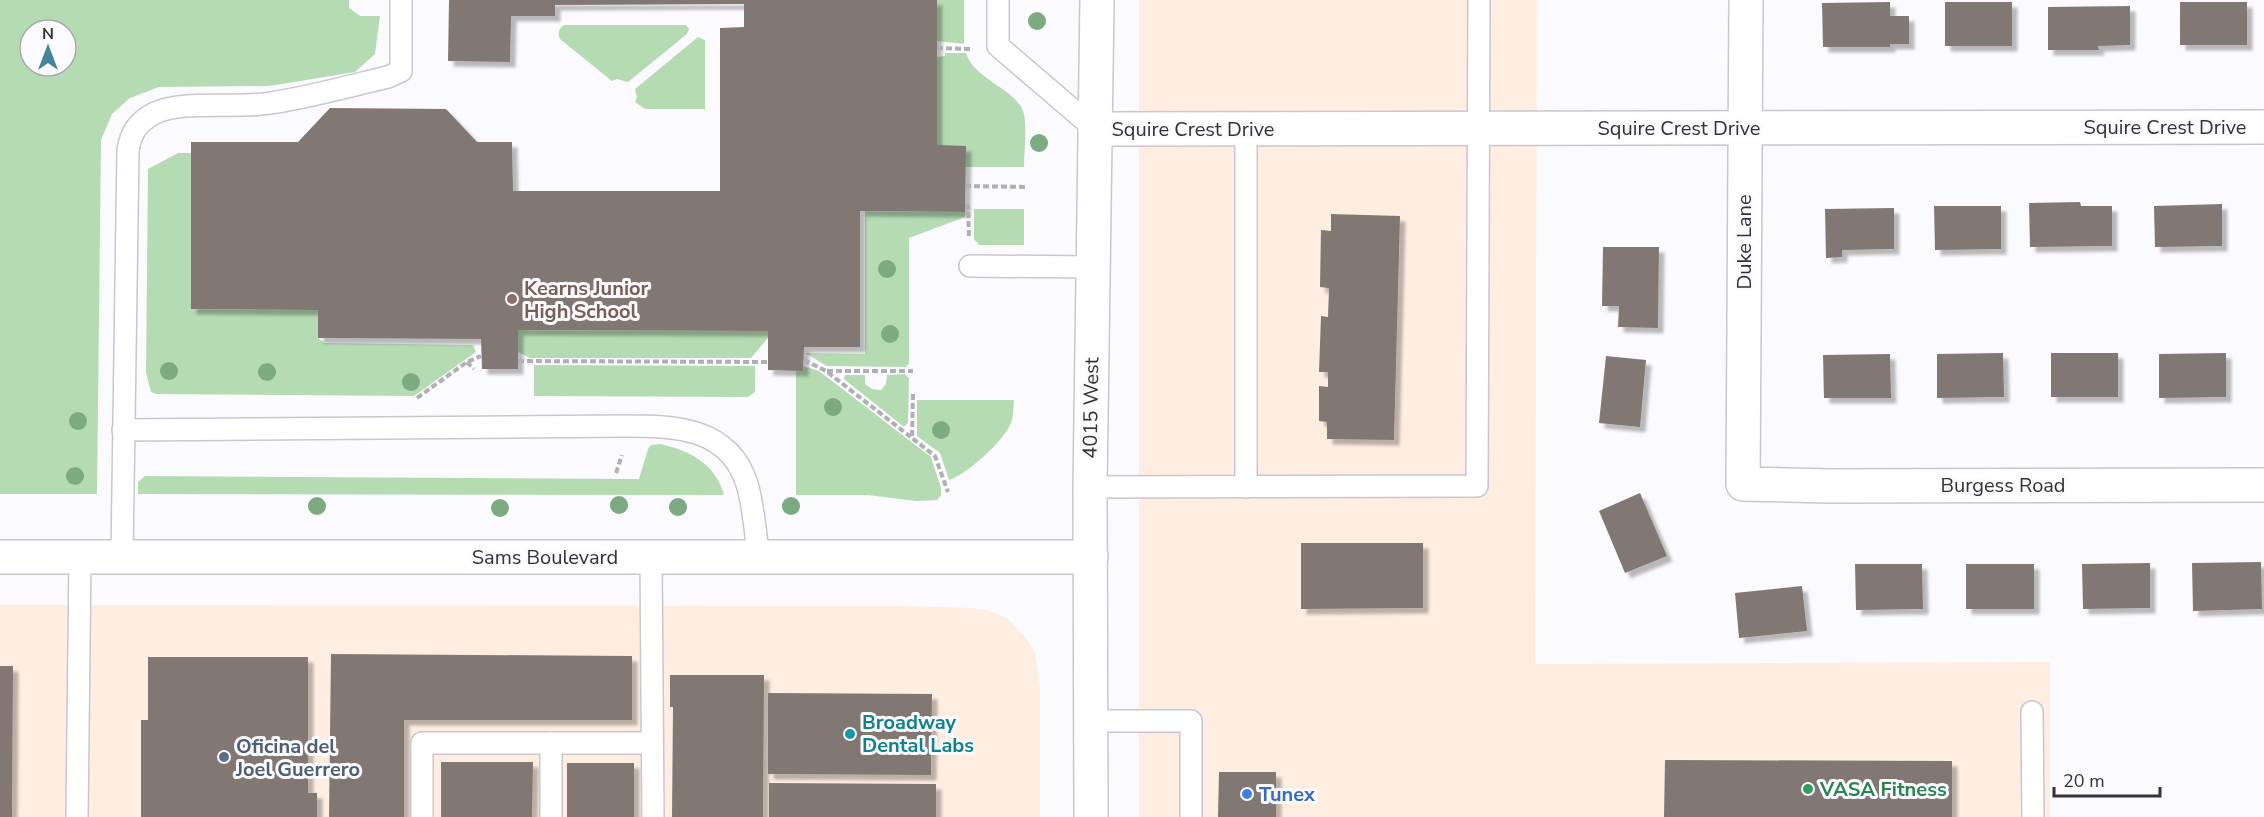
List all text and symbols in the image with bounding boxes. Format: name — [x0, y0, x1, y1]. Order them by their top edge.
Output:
north arrow — [18, 18, 78, 78]
text: N — [42, 23, 54, 45]
street label: Squire Crest Drive — [2084, 114, 2246, 141]
street label: Squire Crest Drive — [1598, 115, 1760, 142]
street label: Squire Crest Drive — [1112, 116, 1274, 143]
street label: Duke Lane — [1731, 194, 1758, 290]
place label: Kearns Junior High School — [524, 275, 648, 325]
marker: Kearns Junior High School — [505, 292, 519, 306]
street label: 4015 West — [1077, 356, 1105, 459]
street label: Burgess Road — [1940, 472, 2066, 499]
street label: Sams Boulevard — [472, 544, 618, 571]
place label: Broadway Dental Labs — [862, 709, 974, 759]
marker: Broadway Dental Labs — [843, 727, 857, 741]
place label: Oficina del Joel Guerrero — [235, 733, 360, 783]
marker: Oficina del Joel Guerrero — [217, 750, 231, 764]
scale bar — [2054, 760, 2160, 798]
text: 20 m — [2063, 769, 2105, 793]
place label: VASA Fitness — [1819, 776, 1947, 803]
place label: Tunex — [1259, 781, 1316, 808]
marker: VASA Fitness — [1801, 782, 1815, 796]
marker: Tunex — [1240, 787, 1254, 801]

